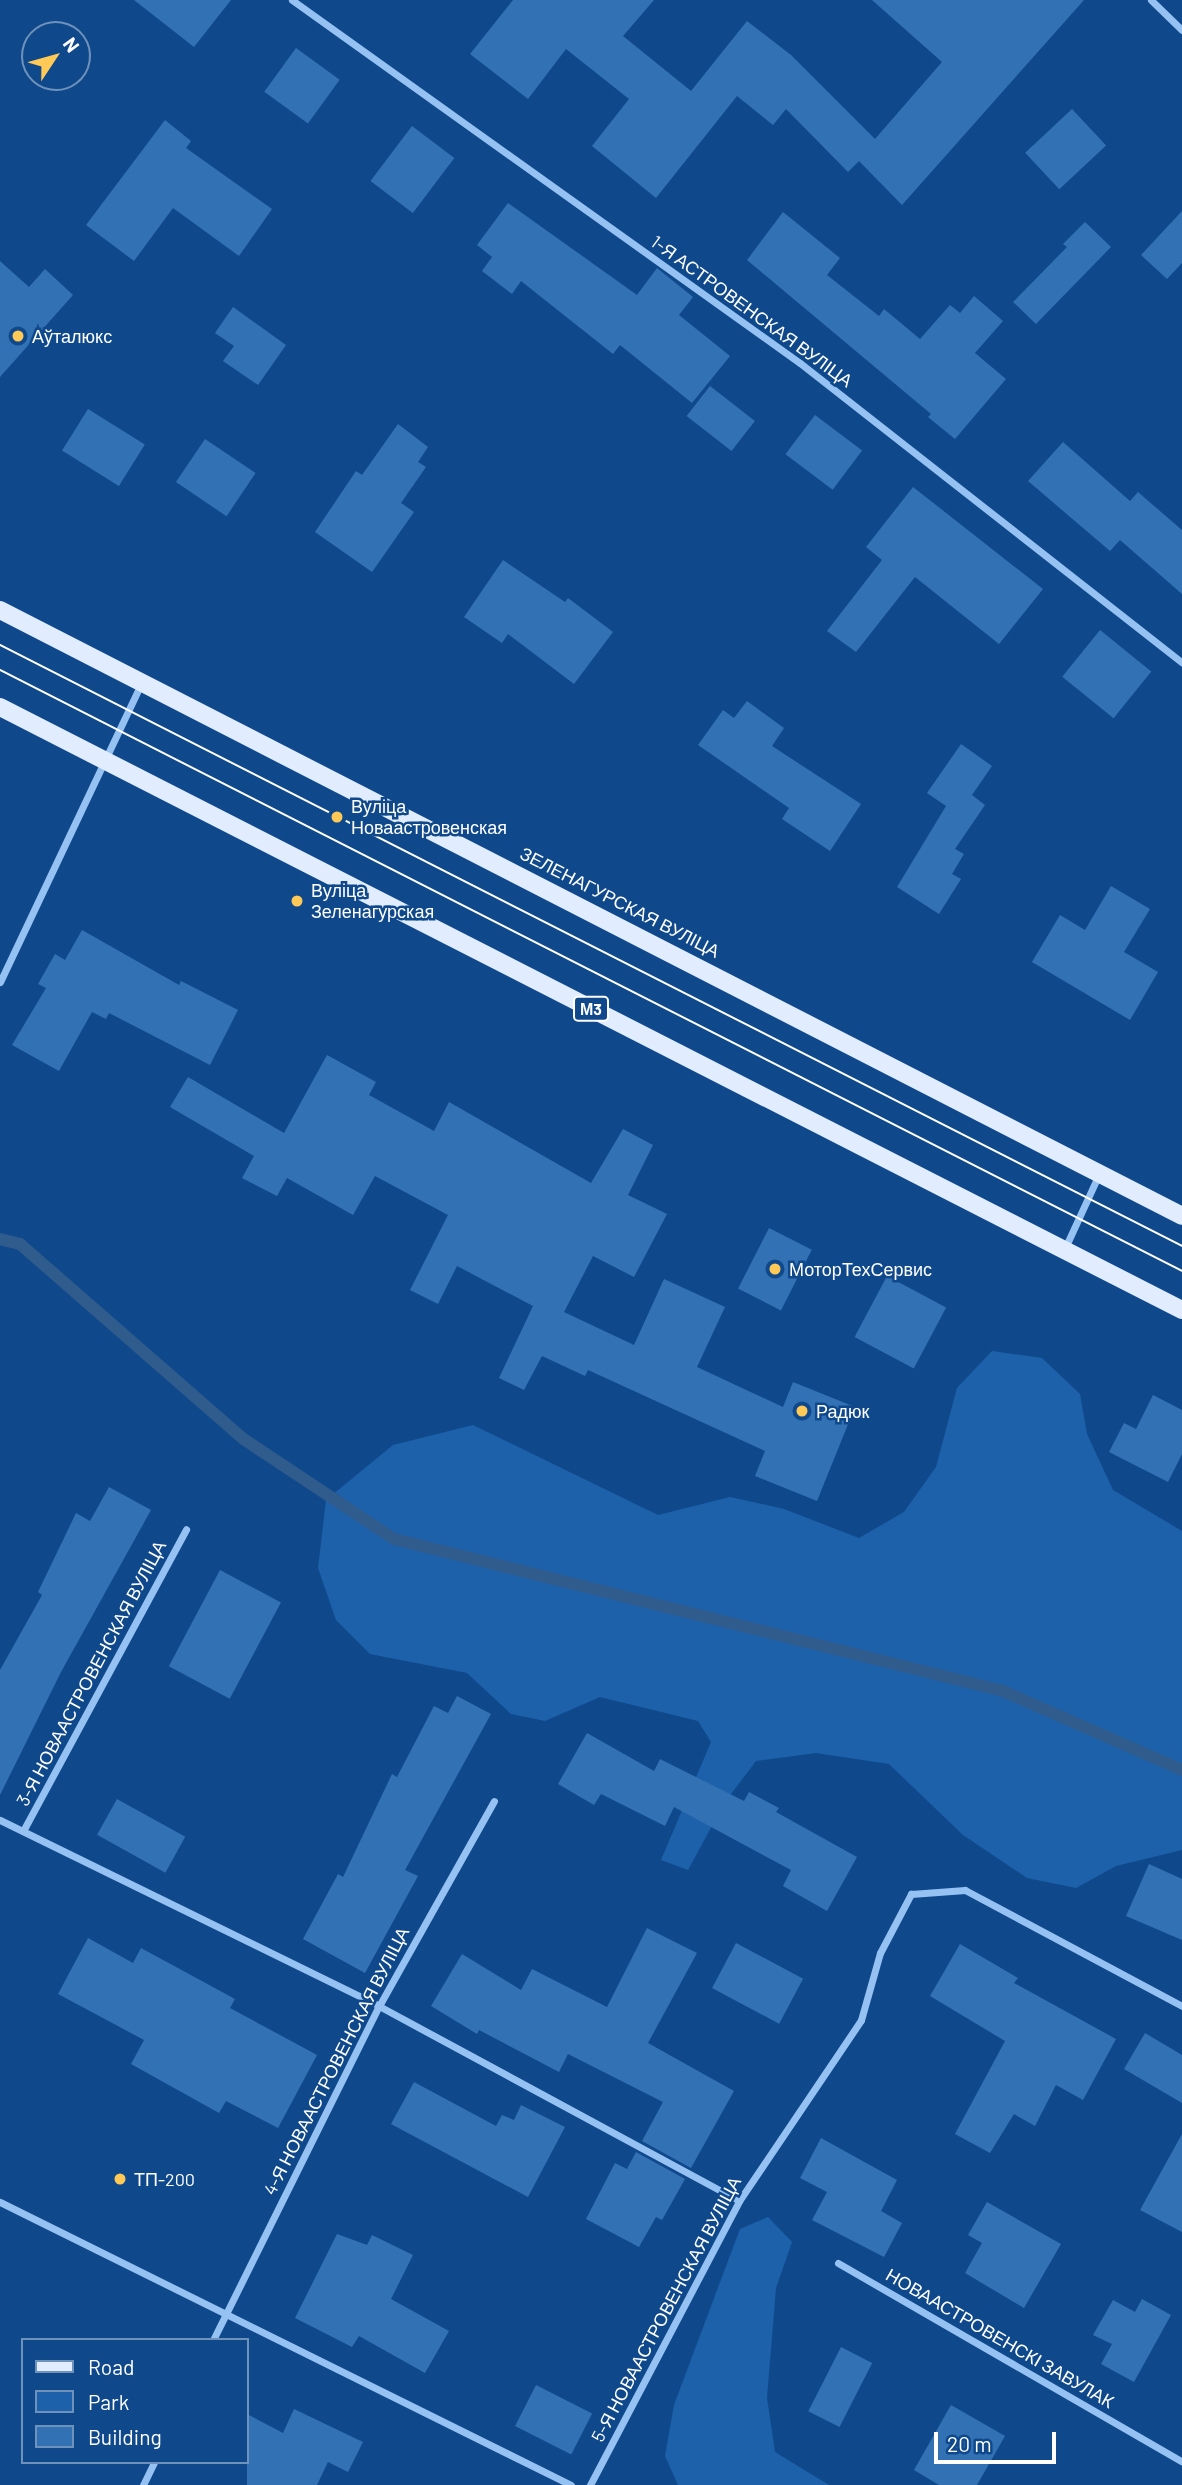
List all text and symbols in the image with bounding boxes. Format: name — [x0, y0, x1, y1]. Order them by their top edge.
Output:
north arrow — [21, 21, 91, 91]
text: N — [59, 33, 85, 56]
street label: 1-Я АСТРОВЕНСКАЯ ВУЛІЦА — [647, 231, 857, 391]
place label: Аўталюкс — [32, 325, 112, 347]
marker: Аўталюкс — [10, 328, 26, 344]
place label: Вуліца Новаастровенская — [351, 796, 507, 838]
marker: Вуліца Новаастровенская — [329, 809, 345, 825]
street label: ЗЕЛЕНАГУРСКАЯ ВУЛІЦА — [517, 842, 723, 962]
place label: Вуліца Зеленагурская — [311, 880, 434, 922]
marker: Вуліца Зеленагурская — [289, 893, 305, 909]
road number: М3 — [572, 996, 610, 1021]
place label: МоторТехСервис — [789, 1258, 932, 1280]
marker: МоторТехСервис — [767, 1261, 783, 1277]
place label: Радюк — [816, 1400, 869, 1422]
marker: Радюк — [794, 1403, 810, 1419]
street label: 3-Я НОВААСТРОВЕНСКАЯ ВУЛІЦА — [12, 1537, 170, 1809]
street label: 4-Я НОВААСТРОВЕНСКАЯ ВУЛІЦА — [259, 1923, 413, 2199]
place label: ТП-200 — [134, 2168, 195, 2190]
marker: ТП-200 — [112, 2171, 128, 2187]
street label: 5-Я НОВААСТРОВЕНСКАЯ ВУЛІЦА — [587, 2173, 745, 2445]
street label: НОВААСТРОВЕНСКІ ЗАВУЛАК — [882, 2264, 1118, 2412]
legend — [21, 2338, 248, 2464]
text: Road — [88, 2354, 134, 2379]
text: Park — [88, 2389, 129, 2414]
scale bar — [937, 2418, 1060, 2462]
text: Building — [88, 2424, 162, 2449]
text: 20 m — [947, 2431, 992, 2456]

